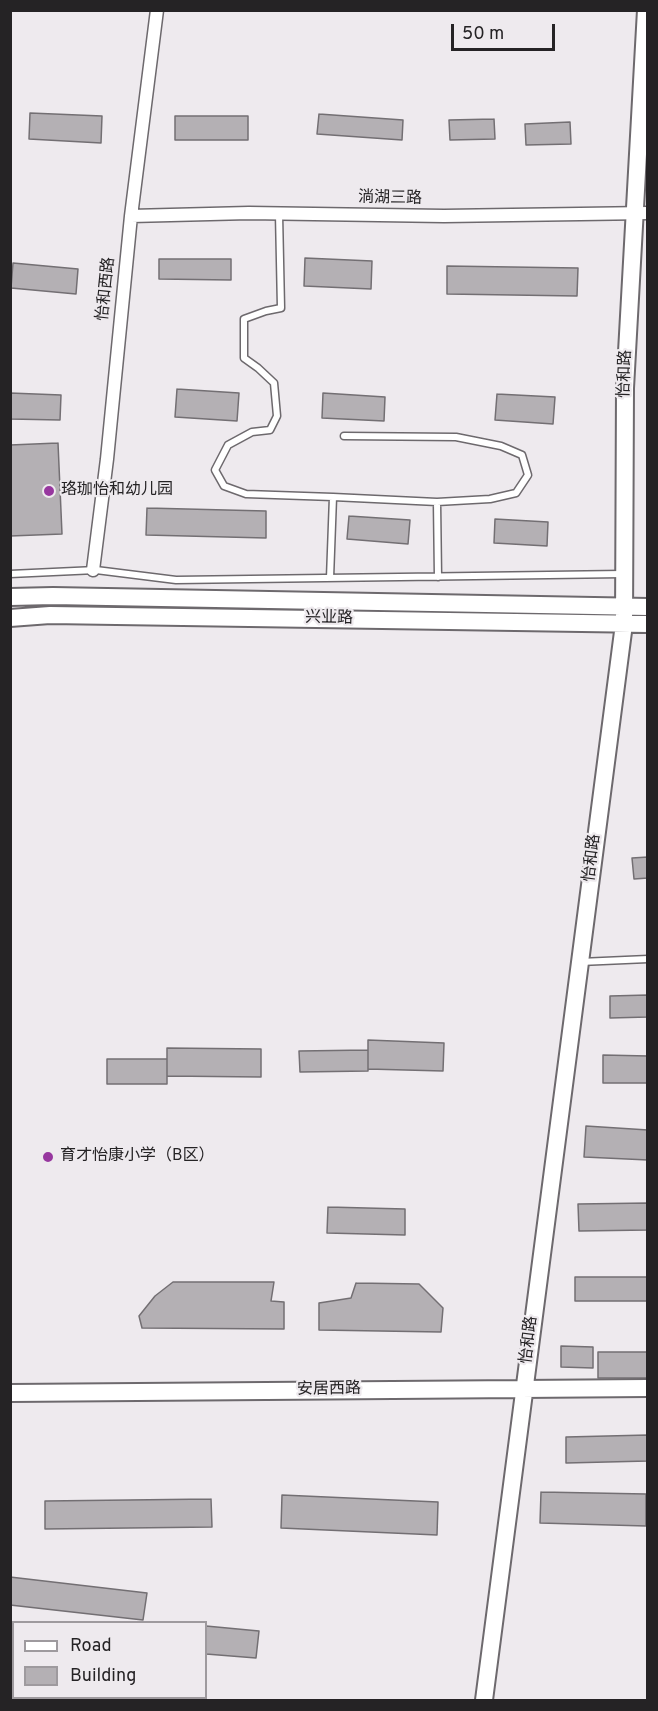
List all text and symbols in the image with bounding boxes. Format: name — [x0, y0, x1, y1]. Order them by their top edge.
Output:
scale bar — [454, 12, 558, 50]
text: 50 m — [462, 23, 504, 46]
street label: 淌湖三路 — [358, 189, 422, 209]
street label: 怡和西路 — [94, 256, 120, 322]
street label: 怡和路 — [616, 350, 636, 398]
place label: 珞珈怡和幼儿园 — [61, 481, 173, 501]
marker: 珞珈怡和幼儿园 — [42, 484, 56, 498]
street label: 兴业路 — [305, 609, 353, 629]
street label: 怡和路 — [581, 833, 605, 883]
place label: 育才怡康小学（B区） — [60, 1147, 214, 1167]
marker: 育才怡康小学（B区） — [41, 1150, 55, 1164]
street label: 怡和路 — [518, 1315, 542, 1365]
street label: 安居西路 — [297, 1380, 361, 1400]
legend — [12, 1621, 207, 1699]
text: Road — [70, 1635, 112, 1658]
text: Building — [70, 1665, 136, 1688]

